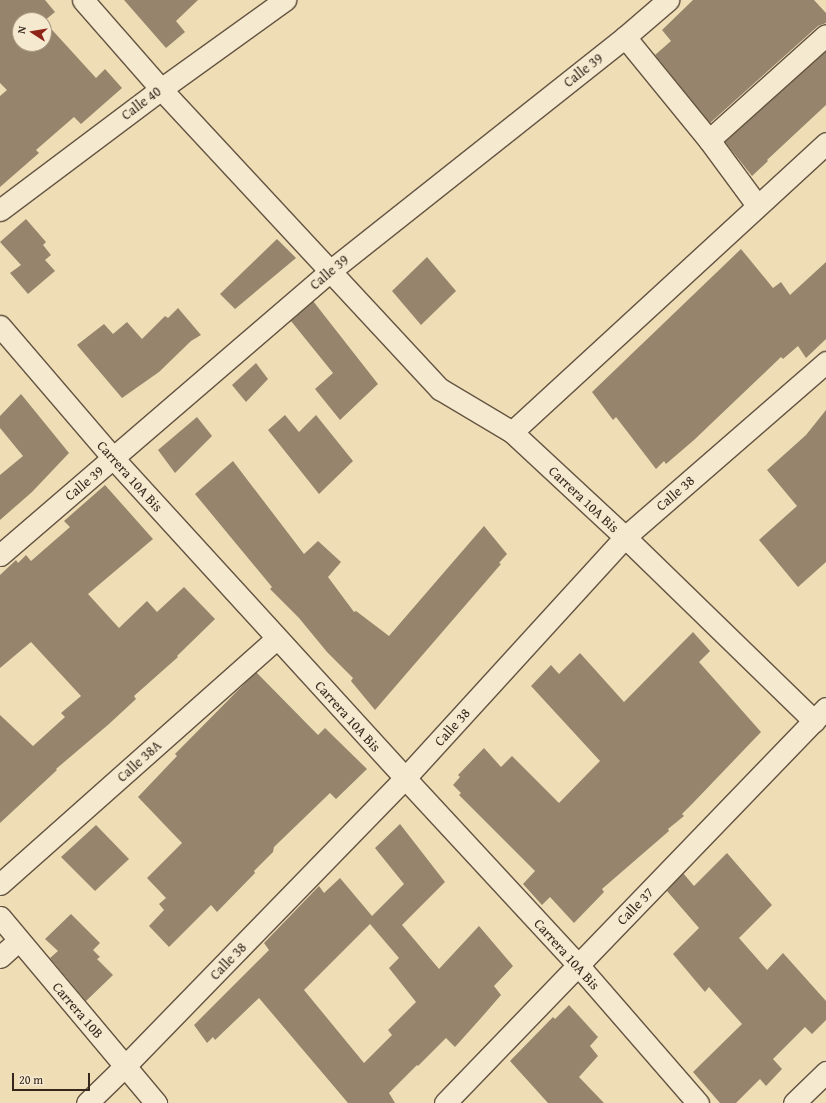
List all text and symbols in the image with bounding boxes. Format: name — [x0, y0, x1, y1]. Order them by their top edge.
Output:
north arrow — [12, 12, 52, 52]
text: N — [13, 24, 30, 35]
street label: Calle 39 — [560, 49, 606, 91]
street label: Calle 40 — [118, 83, 164, 123]
street label: Calle 39 — [306, 251, 352, 293]
street label: Carrera 10A Bis — [94, 437, 166, 515]
street label: Calle 39 — [61, 462, 107, 504]
street label: Carrera 10A Bis — [545, 462, 623, 536]
street label: Calle 38 — [652, 472, 698, 514]
street label: Carrera 10A Bis — [312, 677, 384, 755]
street label: Calle 38 — [431, 705, 473, 749]
street label: Calle 38A — [113, 737, 165, 785]
street label: Calle 37 — [613, 884, 657, 928]
street label: Carrera 10A Bis — [531, 915, 603, 993]
street label: Calle 38 — [206, 939, 250, 983]
street label: Carrera 10B — [49, 978, 107, 1042]
scale bar — [14, 1065, 92, 1091]
text: 20 m — [19, 1071, 43, 1088]

